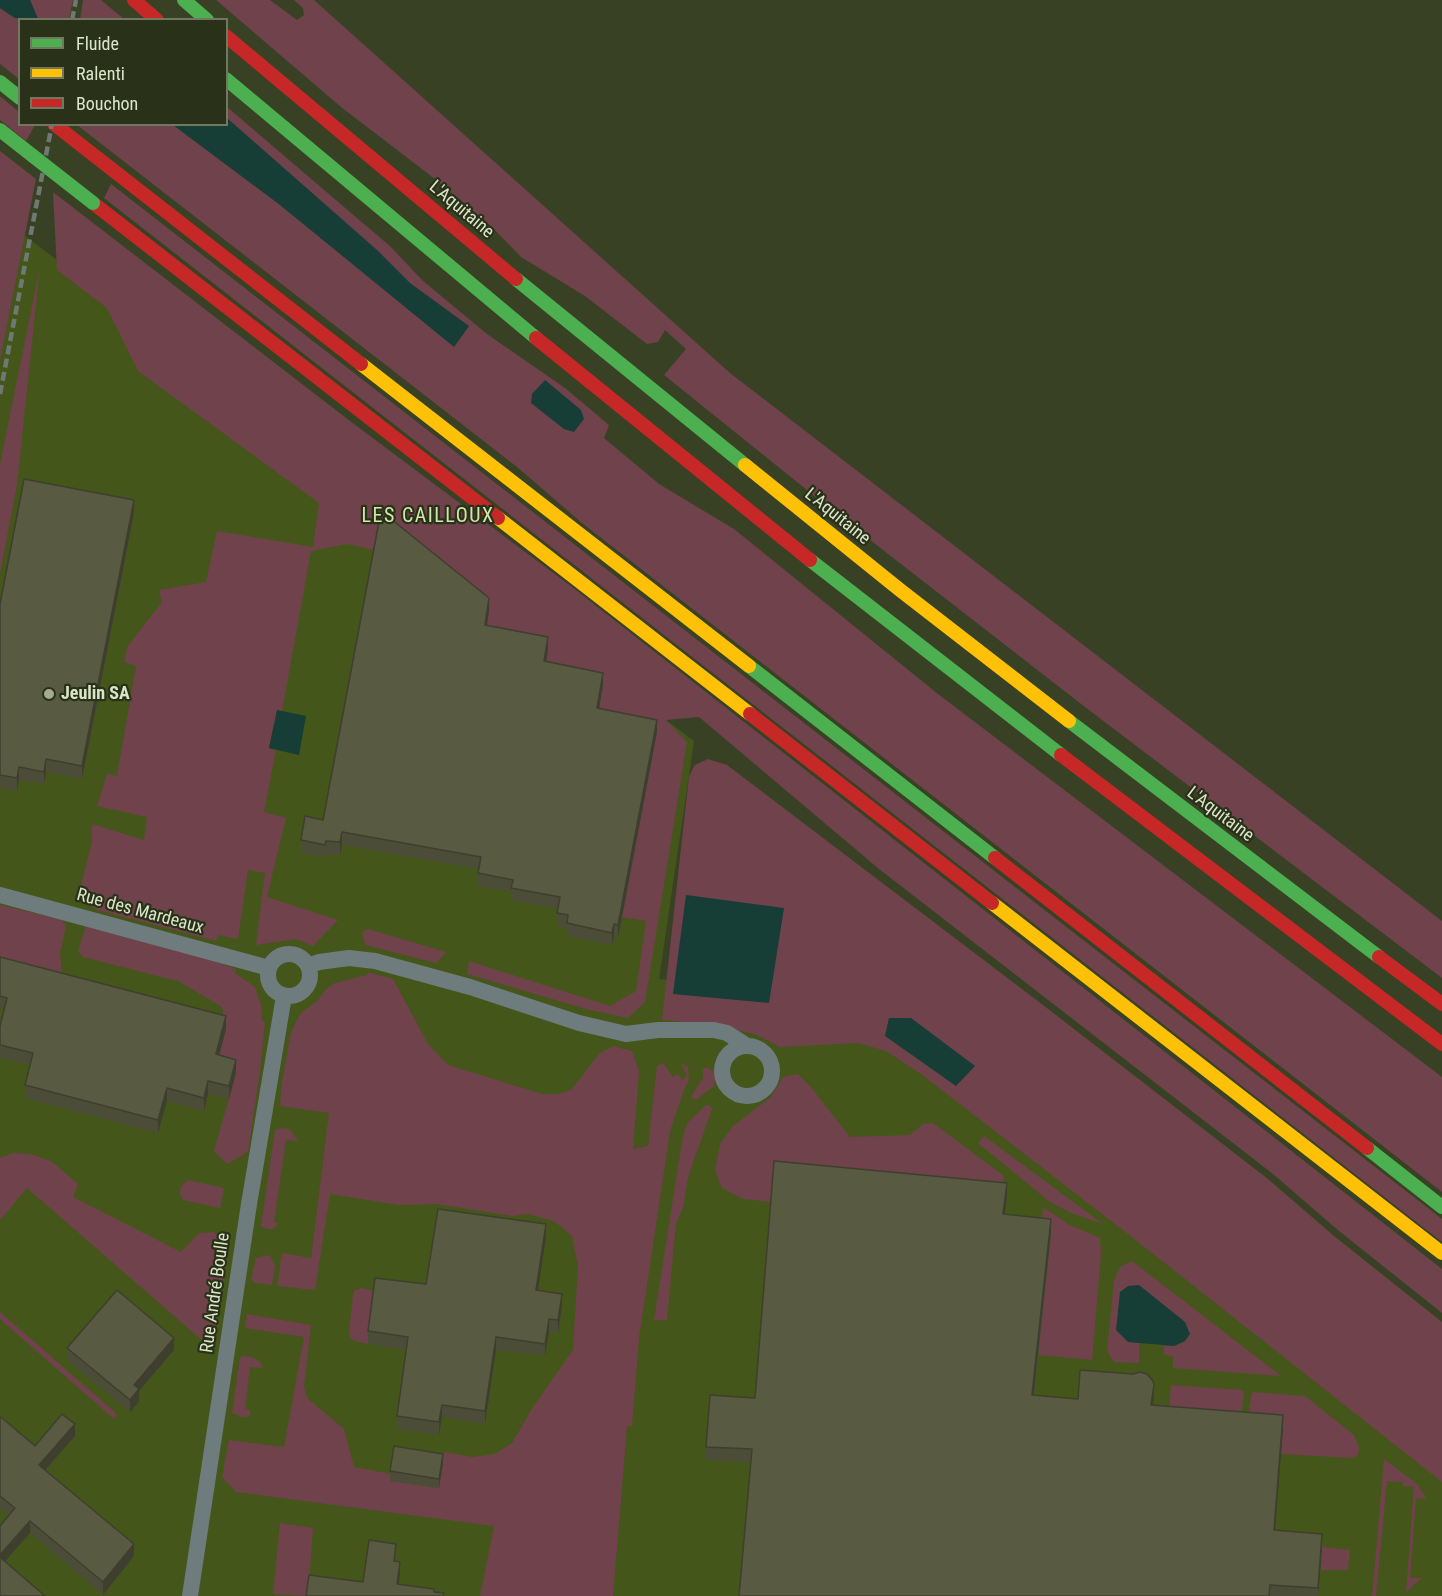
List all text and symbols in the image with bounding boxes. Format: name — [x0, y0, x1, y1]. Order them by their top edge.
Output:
legend — [18, 18, 228, 126]
text: Fluide — [76, 33, 119, 54]
text: Ralenti — [76, 63, 125, 84]
text: Bouchon — [76, 93, 138, 114]
street label: L'Aquitaine — [424, 177, 498, 243]
street label: L'Aquitaine — [800, 484, 874, 550]
district label: LES CAILLOUX — [362, 505, 494, 529]
place label: Jeulin SA — [61, 683, 130, 705]
marker: Jeulin SA — [42, 687, 56, 701]
street label: L'Aquitaine — [1182, 783, 1258, 847]
street label: Rue des Mardeaux — [74, 885, 206, 939]
street label: Rue André Boulle — [197, 1232, 235, 1354]

